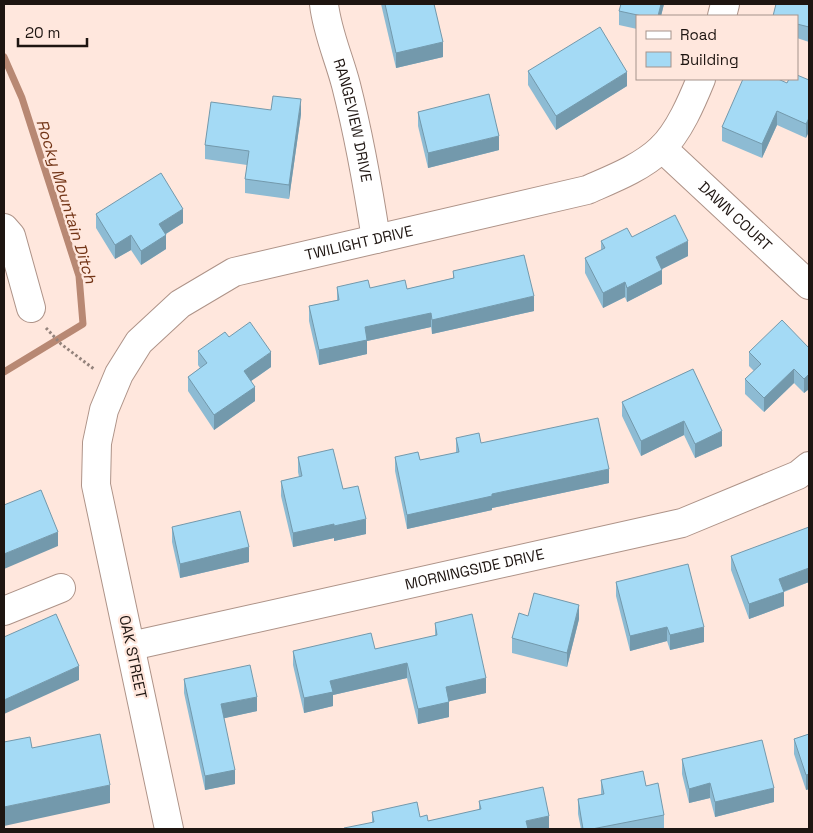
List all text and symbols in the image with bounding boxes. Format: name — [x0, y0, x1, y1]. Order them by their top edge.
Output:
scale bar — [18, 15, 86, 47]
legend — [636, 15, 798, 80]
text: 20 m — [25, 23, 60, 42]
text: Road — [680, 25, 717, 44]
text: Building — [680, 50, 739, 69]
street label: RANGEVIEW DRIVE — [330, 56, 376, 184]
water label: Rocky Mountain Ditch — [32, 117, 102, 287]
street label: DAWN COURT — [695, 177, 776, 255]
street label: TWILIGHT DRIVE — [303, 221, 415, 264]
street label: MORNINGSIDE DRIVE — [403, 544, 546, 594]
street label: OAK STREET — [115, 613, 152, 701]

